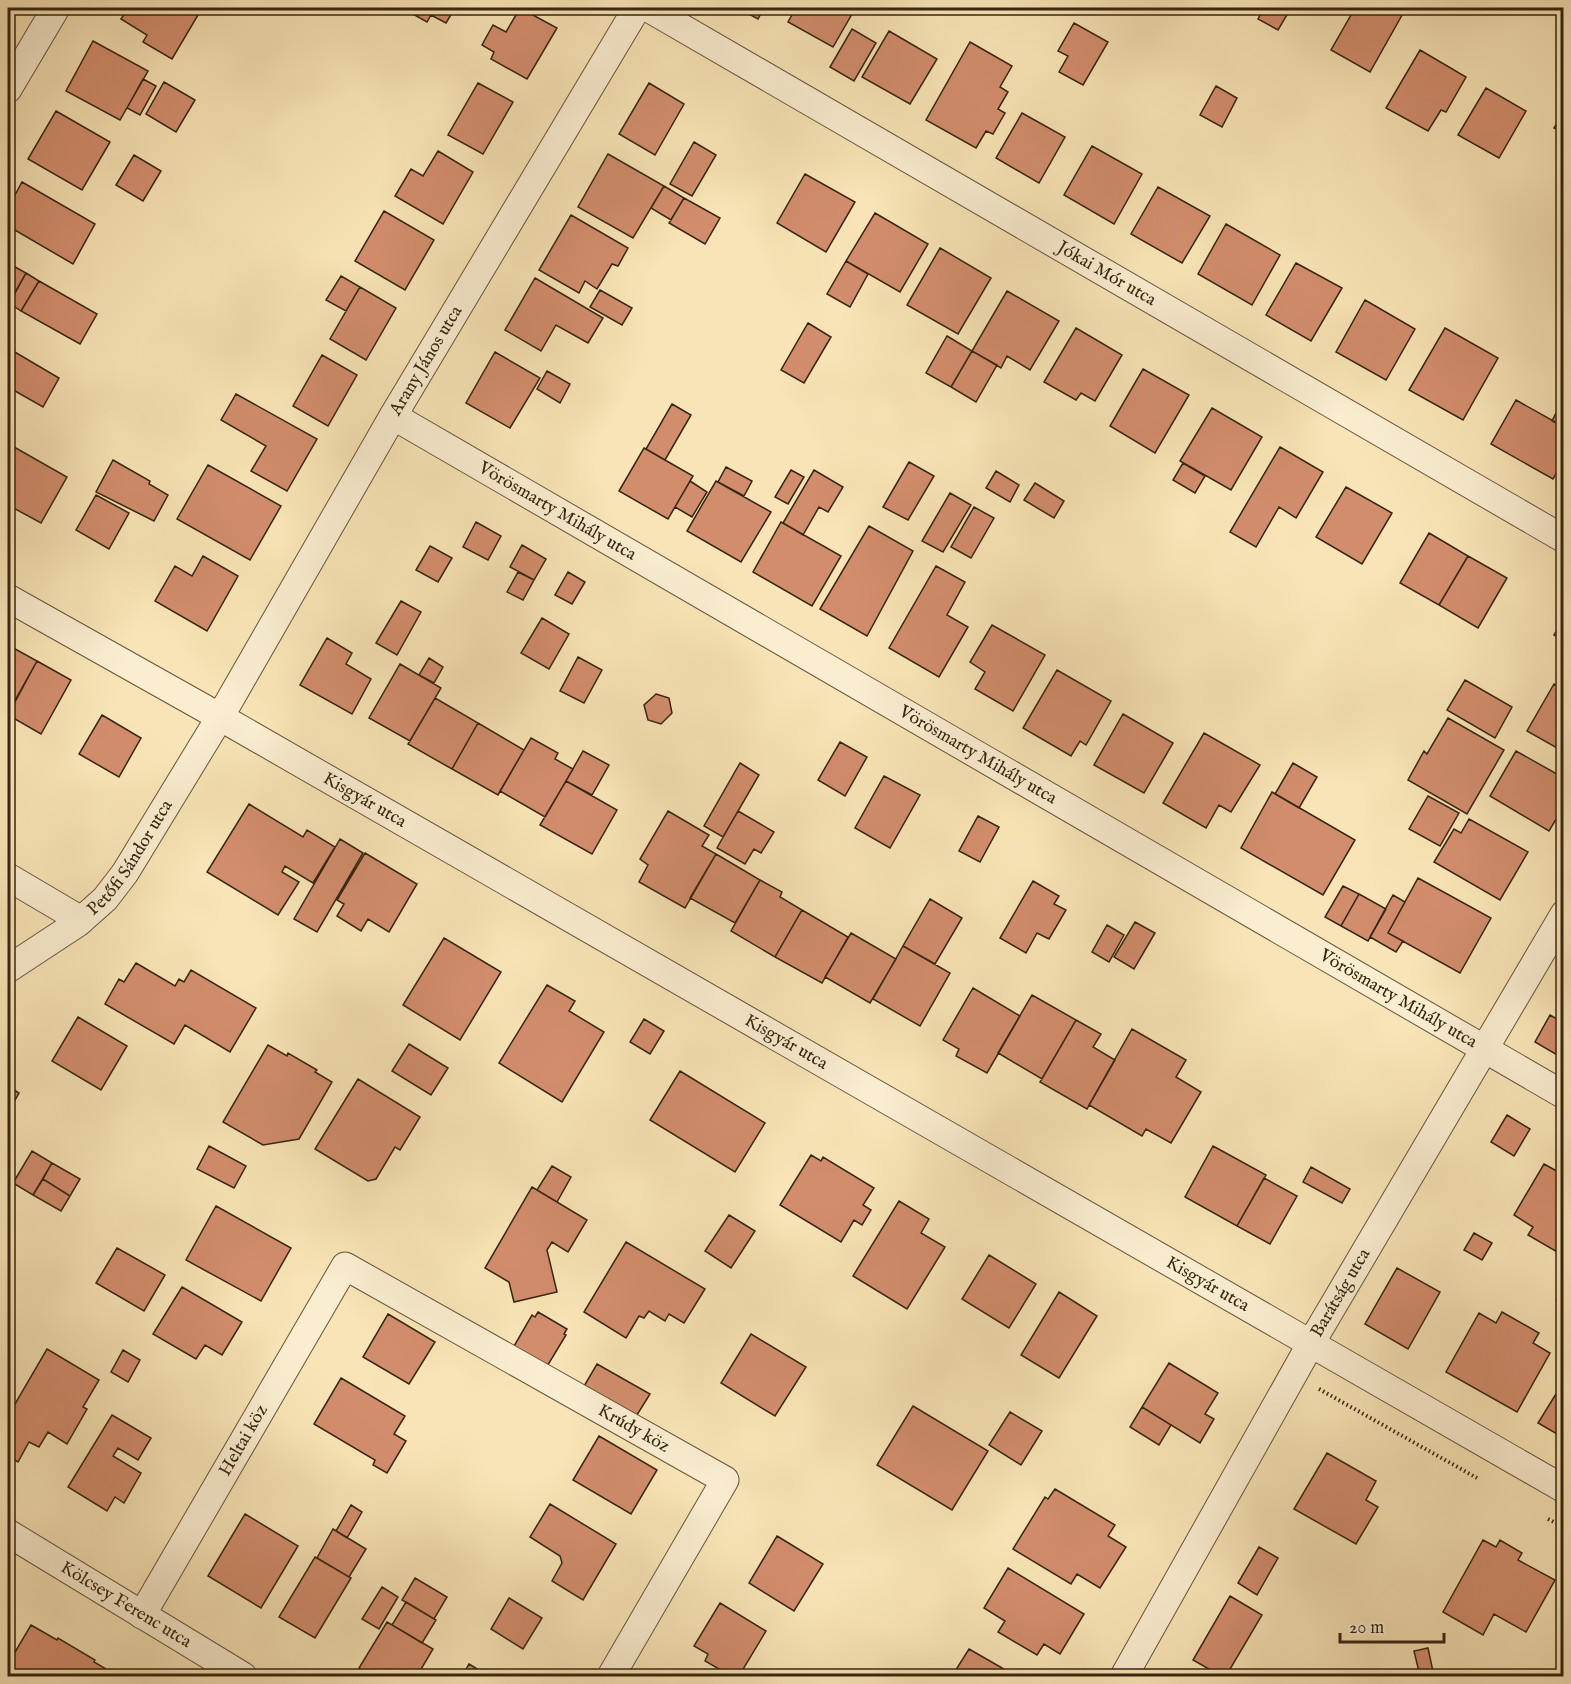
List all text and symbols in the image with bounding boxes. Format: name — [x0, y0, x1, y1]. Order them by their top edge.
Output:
street label: Jókai Mór utca — [1051, 235, 1160, 312]
street label: Arany János utca — [384, 301, 468, 421]
street label: Vörösmarty Mihály utca — [473, 456, 641, 566]
street label: Vörösmarty Mihály utca — [894, 700, 1061, 810]
street label: Kisgyár utca — [319, 767, 411, 833]
street label: Petőfi Sándor utca — [82, 796, 178, 921]
street label: Vörösmarty Mihály utca — [1314, 944, 1482, 1054]
street label: Kisgyár utca — [740, 1009, 832, 1075]
street label: Barátság utca — [1306, 1244, 1376, 1342]
street label: Kisgyár utca — [1162, 1251, 1254, 1317]
street label: Krúdy köz — [594, 1399, 674, 1458]
street label: Heltai köz — [214, 1401, 273, 1480]
street label: Kölcsey Ferenc utca — [56, 1556, 196, 1653]
scale bar — [1340, 1606, 1444, 1644]
text: 20 m — [1349, 1617, 1384, 1640]

